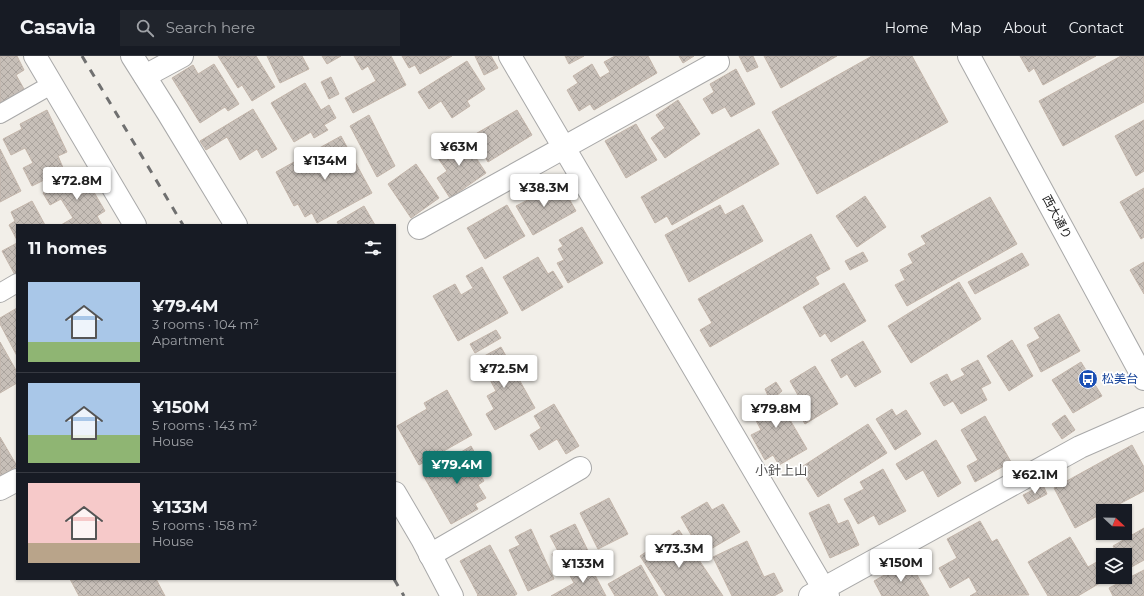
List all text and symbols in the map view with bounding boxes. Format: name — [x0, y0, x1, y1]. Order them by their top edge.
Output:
search box — [120, 10, 400, 46]
text: Casavia — [20, 16, 96, 39]
icon: search — [134, 17, 156, 39]
text: Search here — [166, 18, 255, 37]
text: Home — [885, 19, 928, 37]
text: Map — [950, 19, 981, 37]
text: About — [1003, 19, 1047, 37]
text: Contact — [1069, 19, 1124, 37]
pin: ¥63M — [435, 133, 483, 167]
text: ¥63M — [440, 138, 478, 154]
pin: ¥134M — [297, 147, 353, 181]
text: ¥134M — [303, 152, 347, 168]
pin: ¥72.8M — [44, 167, 110, 201]
text: ¥72.8M — [52, 172, 102, 188]
pin: ¥38.3M — [511, 174, 577, 208]
text: ¥38.3M — [519, 179, 569, 195]
street label: 西大通り — [1040, 192, 1075, 241]
icon: filters — [362, 237, 384, 259]
text: 11 homes — [28, 238, 107, 258]
text: ¥79.4M — [152, 296, 218, 316]
icon: home — [60, 298, 108, 346]
text: 3 rooms · 104 m² — [152, 316, 259, 332]
text: Apartment — [152, 332, 224, 348]
pin: ¥72.5M — [471, 355, 537, 389]
text: ¥72.5M — [479, 360, 529, 376]
bus stop icon: 松美台 — [1077, 368, 1099, 390]
place label: 松美台 — [1102, 371, 1138, 386]
pin: ¥79.8M — [743, 395, 809, 429]
text: ¥150M — [152, 397, 210, 417]
icon: home — [60, 399, 108, 447]
text: ¥79.8M — [751, 400, 801, 416]
text: 5 rooms · 143 m² — [152, 417, 258, 433]
text: House — [152, 433, 194, 449]
pin: ¥79.4M — [424, 451, 490, 485]
text: ¥79.4M — [432, 456, 482, 472]
pin: ¥62.1M — [1002, 461, 1068, 495]
district label: 小針上山 — [755, 462, 807, 478]
text: ¥62.1M — [1012, 466, 1058, 482]
text: ¥133M — [152, 497, 208, 517]
icon: home — [60, 499, 108, 547]
north arrow — [1096, 504, 1132, 540]
map controls — [1096, 504, 1132, 584]
text: 5 rooms · 158 m² — [152, 517, 257, 533]
text: House — [152, 533, 194, 549]
pin: ¥73.3M — [646, 535, 712, 569]
text: ¥73.3M — [654, 540, 704, 556]
button: layers — [1096, 548, 1132, 584]
pin: ¥150M — [873, 549, 929, 583]
pin: ¥133M — [555, 550, 611, 584]
text: ¥150M — [879, 554, 923, 570]
text: ¥133M — [562, 555, 604, 571]

